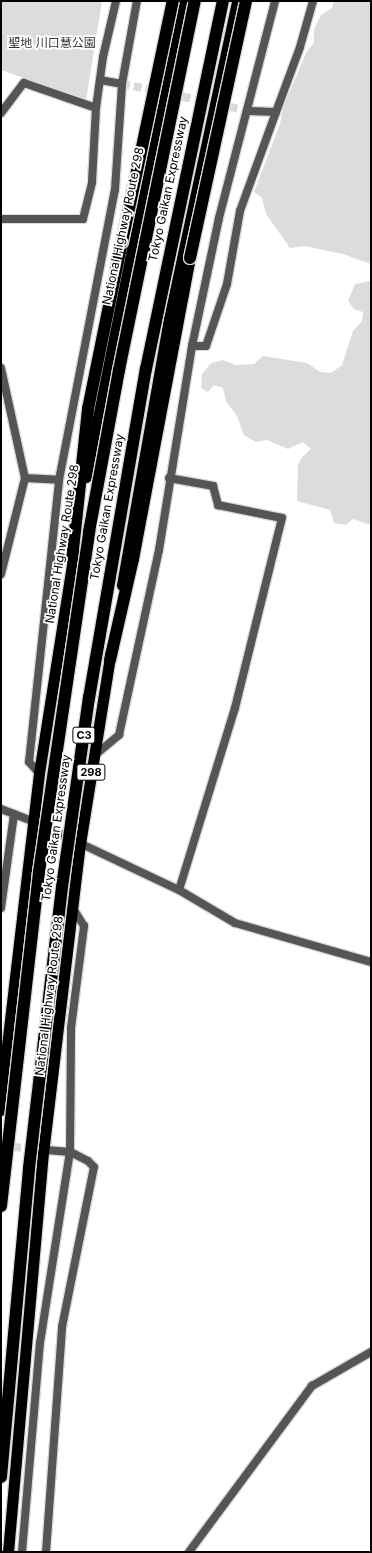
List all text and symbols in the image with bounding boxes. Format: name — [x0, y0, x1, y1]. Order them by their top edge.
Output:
park label: 聖地 川口慧公園 — [8, 36, 96, 50]
street label: Tokyo Gaikan Expressway — [146, 115, 190, 263]
street label: National Highway Route 298 — [99, 146, 147, 306]
street label: Tokyo Gaikan Expressway — [87, 433, 127, 581]
street label: National Highway Route 298 — [42, 463, 82, 625]
road number: C3 — [72, 726, 96, 744]
street label: Tokyo Gaikan Expressway — [39, 754, 73, 902]
road number: 298 — [76, 763, 106, 781]
street label: National Highway Route 298 — [32, 915, 66, 1077]

